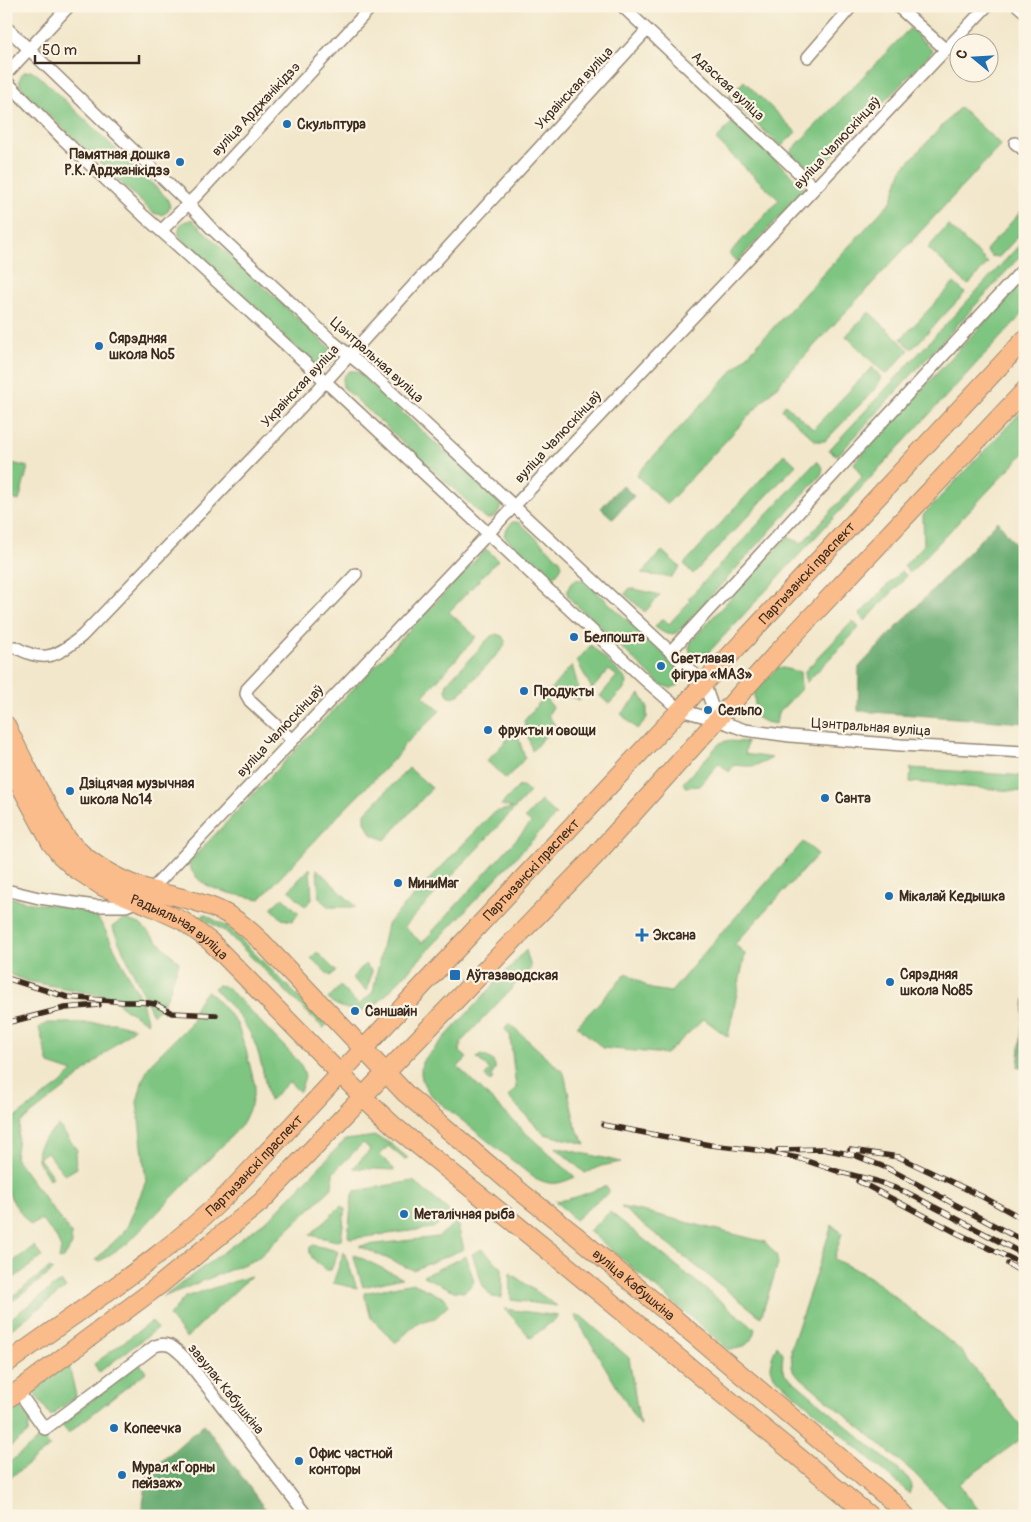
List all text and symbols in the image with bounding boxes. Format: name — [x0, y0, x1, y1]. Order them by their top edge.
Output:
scale bar — [35, 32, 139, 64]
north arrow — [948, 32, 998, 82]
text: 50 m — [42, 41, 77, 60]
street label: Украінская вуліца — [531, 43, 617, 133]
text: С — [953, 47, 972, 61]
street label: Адэская вуліца — [688, 48, 768, 124]
street label: вуліца Арджанікідзэ — [208, 58, 304, 160]
street label: вуліца Чалюскінцаў — [790, 94, 884, 192]
place label: Скульптура — [297, 116, 366, 133]
marker: Скульптура — [281, 118, 293, 130]
place label: Памятная дошка Р.К. Арджанікідзэ — [64, 146, 170, 179]
marker: Памятная дошка Р.К. Арджанікідзэ — [174, 156, 186, 168]
street label: Цэнтральная вуліца — [327, 314, 427, 406]
place label: Сярэдняя школа №5 — [109, 330, 176, 363]
marker: Сярэдняя школа №5 — [93, 340, 105, 352]
street label: Украінская вуліца — [257, 341, 343, 431]
street label: вуліца Чалюскінцаў — [511, 388, 605, 486]
street label: Партызанскі праспект — [755, 518, 859, 627]
place label: Белпошта — [584, 629, 645, 646]
marker: Белпошта — [568, 631, 580, 643]
place label: Светлавая фігура «МАЗ» — [671, 650, 753, 683]
marker: Светлавая фігура «МАЗ» — [655, 660, 667, 672]
street label: вуліца Чалюскінцаў — [233, 682, 327, 780]
place label: Продукты — [534, 683, 594, 700]
marker: Продукты — [518, 685, 530, 697]
place label: Сельпо — [718, 702, 762, 719]
marker: Сельпо — [702, 704, 714, 716]
street label: Цэнтральная вуліца — [811, 714, 931, 740]
place label: фрукты и овощи — [498, 722, 596, 739]
marker: фрукты и овощи — [482, 724, 494, 736]
place label: Дзіцячая музычная школа №14 — [79, 775, 195, 808]
marker: Дзіцячая музычная школа №14 — [64, 785, 76, 797]
place label: Санта — [835, 790, 871, 807]
marker: Санта — [819, 792, 831, 804]
street label: Партызанскі праспект — [479, 815, 583, 924]
place label: МиниМаг — [408, 875, 459, 892]
marker: МиниМаг — [392, 877, 404, 889]
place label: Мікалай Кедышка — [899, 888, 1005, 905]
marker: Мікалай Кедышка — [883, 890, 895, 902]
street label: Радыяльная вуліца — [128, 891, 232, 963]
place label: Эксана — [653, 927, 696, 944]
marker: Эксана — [635, 928, 649, 942]
place label: Сярэдняя школа №85 — [900, 966, 974, 999]
place label: Аўтазаводская — [466, 967, 559, 984]
marker: Аўтазаводская — [448, 968, 462, 982]
marker: Сярэдняя школа №85 — [884, 976, 896, 988]
place label: Саншайн — [365, 1003, 417, 1020]
marker: Саншайн — [349, 1005, 361, 1017]
street label: Партызанскі праспект — [202, 1111, 306, 1219]
place label: Металічная рыба — [414, 1206, 515, 1223]
marker: Металічная рыба — [398, 1208, 410, 1220]
street label: вуліца Кабушкіна — [589, 1245, 679, 1324]
street label: завулак Кабушкіна — [184, 1340, 268, 1438]
place label: Копеечка — [124, 1420, 182, 1437]
marker: Копеечка — [108, 1422, 120, 1434]
place label: Офис частной конторы — [309, 1445, 393, 1478]
marker: Офис частной конторы — [293, 1455, 305, 1467]
place label: Мурал «Горны пейзаж» — [132, 1459, 215, 1492]
marker: Мурал «Горны пейзаж» — [116, 1469, 128, 1481]

